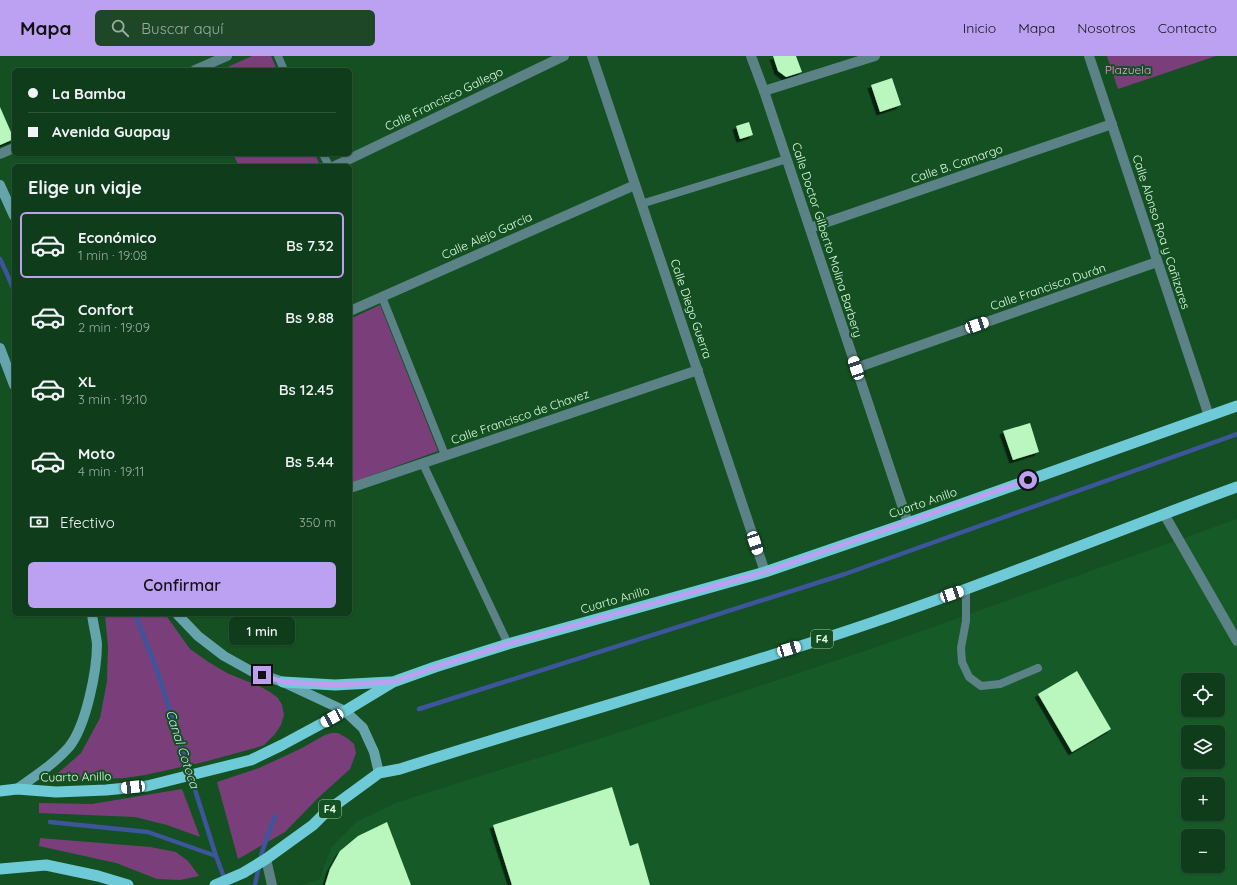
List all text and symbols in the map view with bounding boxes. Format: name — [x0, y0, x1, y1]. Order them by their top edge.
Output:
search box — [95, 10, 375, 46]
text: Mapa — [20, 16, 71, 40]
icon: search — [109, 17, 131, 39]
text: Buscar aquí — [141, 19, 223, 38]
text: Inicio — [963, 19, 996, 37]
text: Mapa — [1018, 19, 1055, 37]
text: Nosotros — [1077, 19, 1136, 37]
text: Contacto — [1158, 19, 1217, 37]
park label: Plazuela — [1105, 62, 1151, 77]
street label: Calle Francisco Gallego — [382, 63, 505, 134]
text: La Bamba — [52, 84, 126, 103]
text: Avenida Guapay — [52, 122, 170, 141]
street label: Calle Doctor Gilberto Molina Barbery — [789, 141, 866, 339]
street label: Calle B. Camargo — [909, 141, 1005, 186]
street label: Calle Alonso Roa y Cañizares — [1129, 153, 1194, 311]
text: Elige un viaje — [28, 176, 142, 199]
street label: Calle Alejo García — [439, 209, 534, 262]
icon: car — [30, 227, 66, 263]
text: Económico — [78, 228, 157, 247]
text: Bs 7.32 — [286, 236, 334, 255]
text: 1 min · 19:08 — [78, 247, 147, 263]
street label: Calle Diego Guerra — [667, 257, 716, 361]
street label: Calle Francisco Durán — [988, 260, 1108, 313]
icon: car — [30, 299, 66, 335]
text: Confort — [78, 300, 134, 319]
text: Bs 9.88 — [285, 308, 334, 327]
car — [964, 315, 990, 335]
text: 2 min · 19:09 — [78, 319, 150, 335]
car — [847, 355, 865, 381]
icon: car — [30, 371, 66, 407]
text: XL — [78, 372, 96, 391]
text: Bs 12.45 — [279, 380, 334, 399]
street label: Calle Francisco de Chavez — [449, 386, 591, 447]
text: 3 min · 19:10 — [78, 391, 147, 407]
icon: car — [30, 443, 66, 479]
text: Moto — [78, 444, 115, 463]
text: Bs 5.44 — [285, 452, 334, 471]
text: 4 min · 19:11 — [78, 463, 144, 479]
route start — [1019, 471, 1037, 489]
street label: Cuarto Anillo — [887, 484, 959, 521]
icon: cash — [28, 511, 50, 533]
text: Efectivo — [60, 513, 115, 532]
text: 350 m — [299, 514, 336, 530]
car — [746, 530, 764, 556]
button: Confirmar — [28, 562, 336, 608]
street label: Cuarto Anillo — [579, 583, 651, 617]
car — [939, 584, 965, 604]
callout: 1 min — [229, 617, 295, 645]
text: 1 min — [246, 623, 278, 639]
road number: F4 — [811, 630, 833, 648]
car — [776, 640, 802, 658]
route end — [253, 666, 271, 684]
map controls — [1181, 673, 1225, 873]
button: locate — [1181, 673, 1225, 717]
car — [319, 707, 345, 729]
water label: Canal Cotoca — [163, 708, 204, 791]
button: layers — [1181, 725, 1225, 769]
street label: Cuarto Anillo — [40, 768, 112, 785]
button: + — [1181, 777, 1225, 821]
car — [120, 780, 146, 794]
road number: F4 — [319, 800, 341, 818]
button: − — [1181, 829, 1225, 873]

